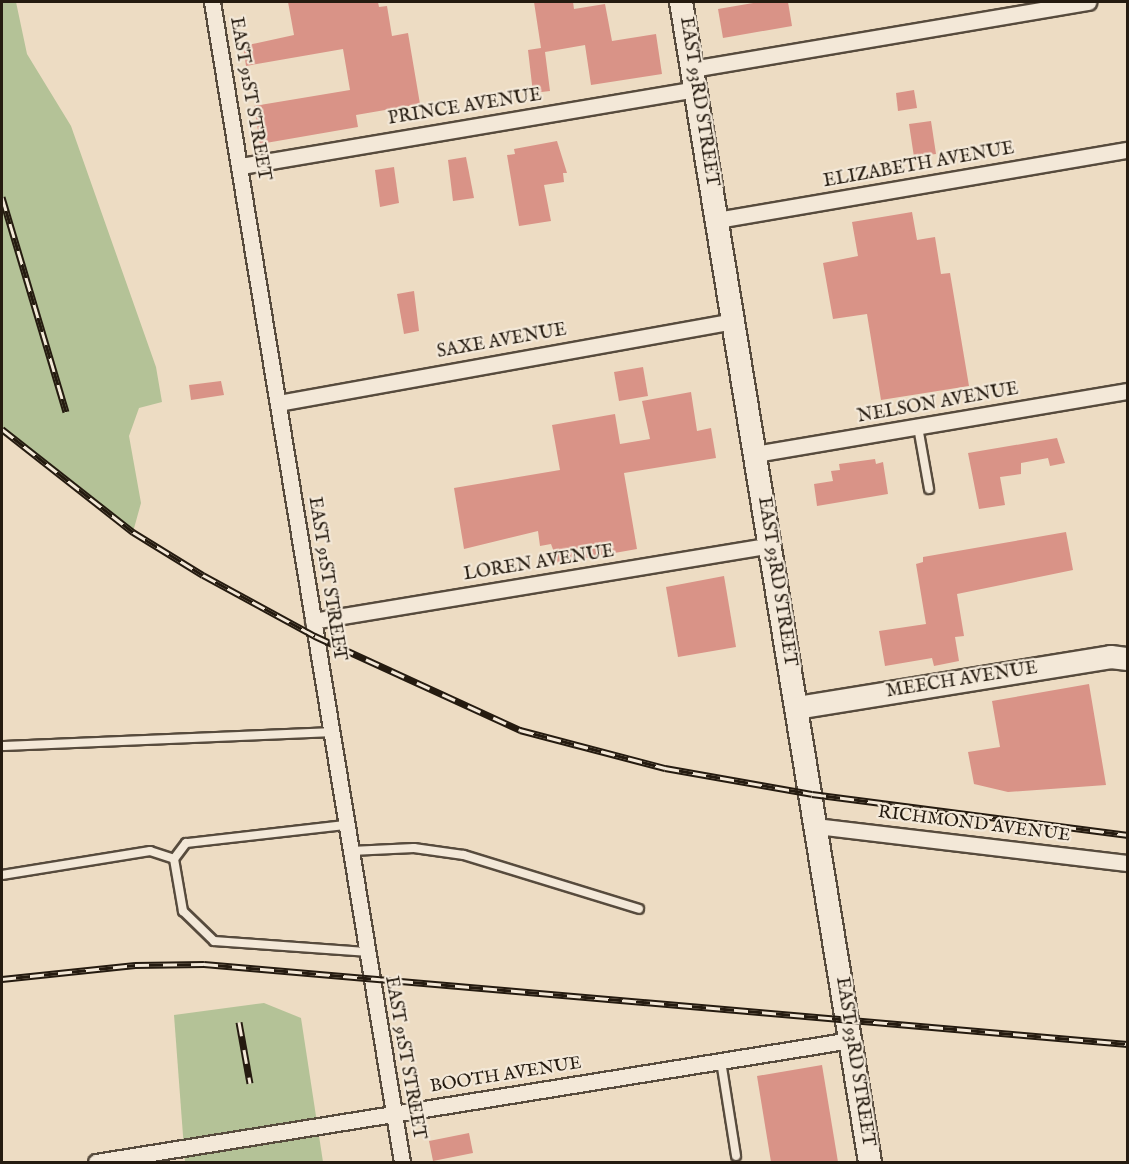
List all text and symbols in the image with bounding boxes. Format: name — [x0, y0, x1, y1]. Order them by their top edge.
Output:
street label: EAST 91ST STREET — [224, 16, 274, 182]
street label: EAST 93RD STREET — [674, 16, 722, 188]
street label: PRINCE AVENUE — [387, 85, 543, 131]
street label: ELIZABETH AVENUE — [822, 139, 1016, 193]
street label: SAXE AVENUE — [435, 320, 569, 364]
street label: NELSON AVENUE — [856, 379, 1020, 429]
street label: EAST 91ST STREET — [302, 496, 350, 662]
street label: EAST 93RD STREET — [752, 496, 800, 668]
street label: LOREN AVENUE — [462, 541, 616, 587]
street label: MEECH AVENUE — [885, 658, 1039, 704]
street label: RICHMOND AVENUE — [877, 802, 1071, 848]
street label: EAST 91ST STREET — [379, 975, 429, 1141]
street label: EAST 93RD STREET — [830, 976, 878, 1148]
street label: BOOTH AVENUE — [429, 1053, 583, 1099]

